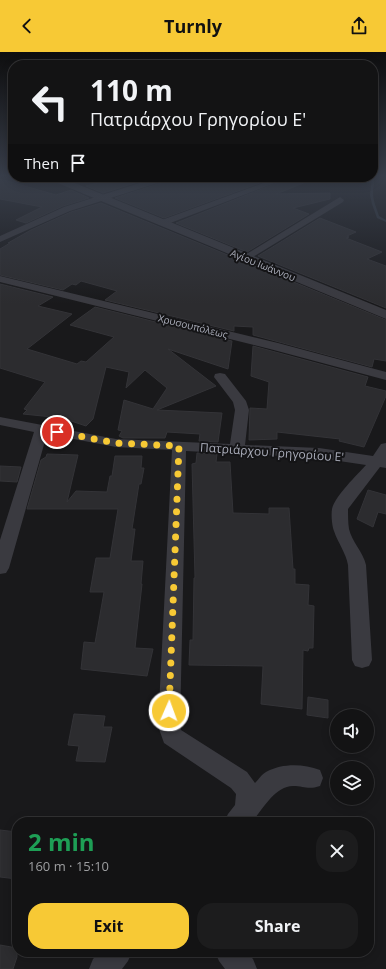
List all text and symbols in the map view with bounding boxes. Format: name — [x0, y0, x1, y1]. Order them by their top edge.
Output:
text: Turnly — [164, 14, 222, 38]
icon: back — [16, 15, 38, 37]
icon: share — [348, 15, 370, 37]
text: 110 m — [90, 71, 173, 109]
icon: left — [24, 76, 76, 128]
text: Πατριάρχου Γρηγορίου Ε' — [90, 107, 306, 131]
icon: arrive — [67, 152, 89, 174]
text: Then — [24, 153, 59, 173]
street label: Αγίου Ιωάννου — [228, 246, 298, 284]
street label: Χρυσουπόλεως — [157, 311, 229, 341]
pin — [40, 415, 74, 449]
icon: arrive — [46, 421, 68, 443]
street label: Πατριάρχου Γρηγορίου Ε' — [199, 438, 345, 466]
position arrow — [148, 690, 190, 732]
map controls — [330, 709, 374, 805]
button: sound — [330, 709, 374, 753]
button: layers — [330, 761, 374, 805]
text: 2 min — [28, 825, 95, 858]
button: close — [316, 830, 358, 872]
text: 160 m · 15:10 — [28, 857, 109, 875]
button: Exit — [28, 903, 189, 949]
button: Share — [197, 903, 358, 949]

